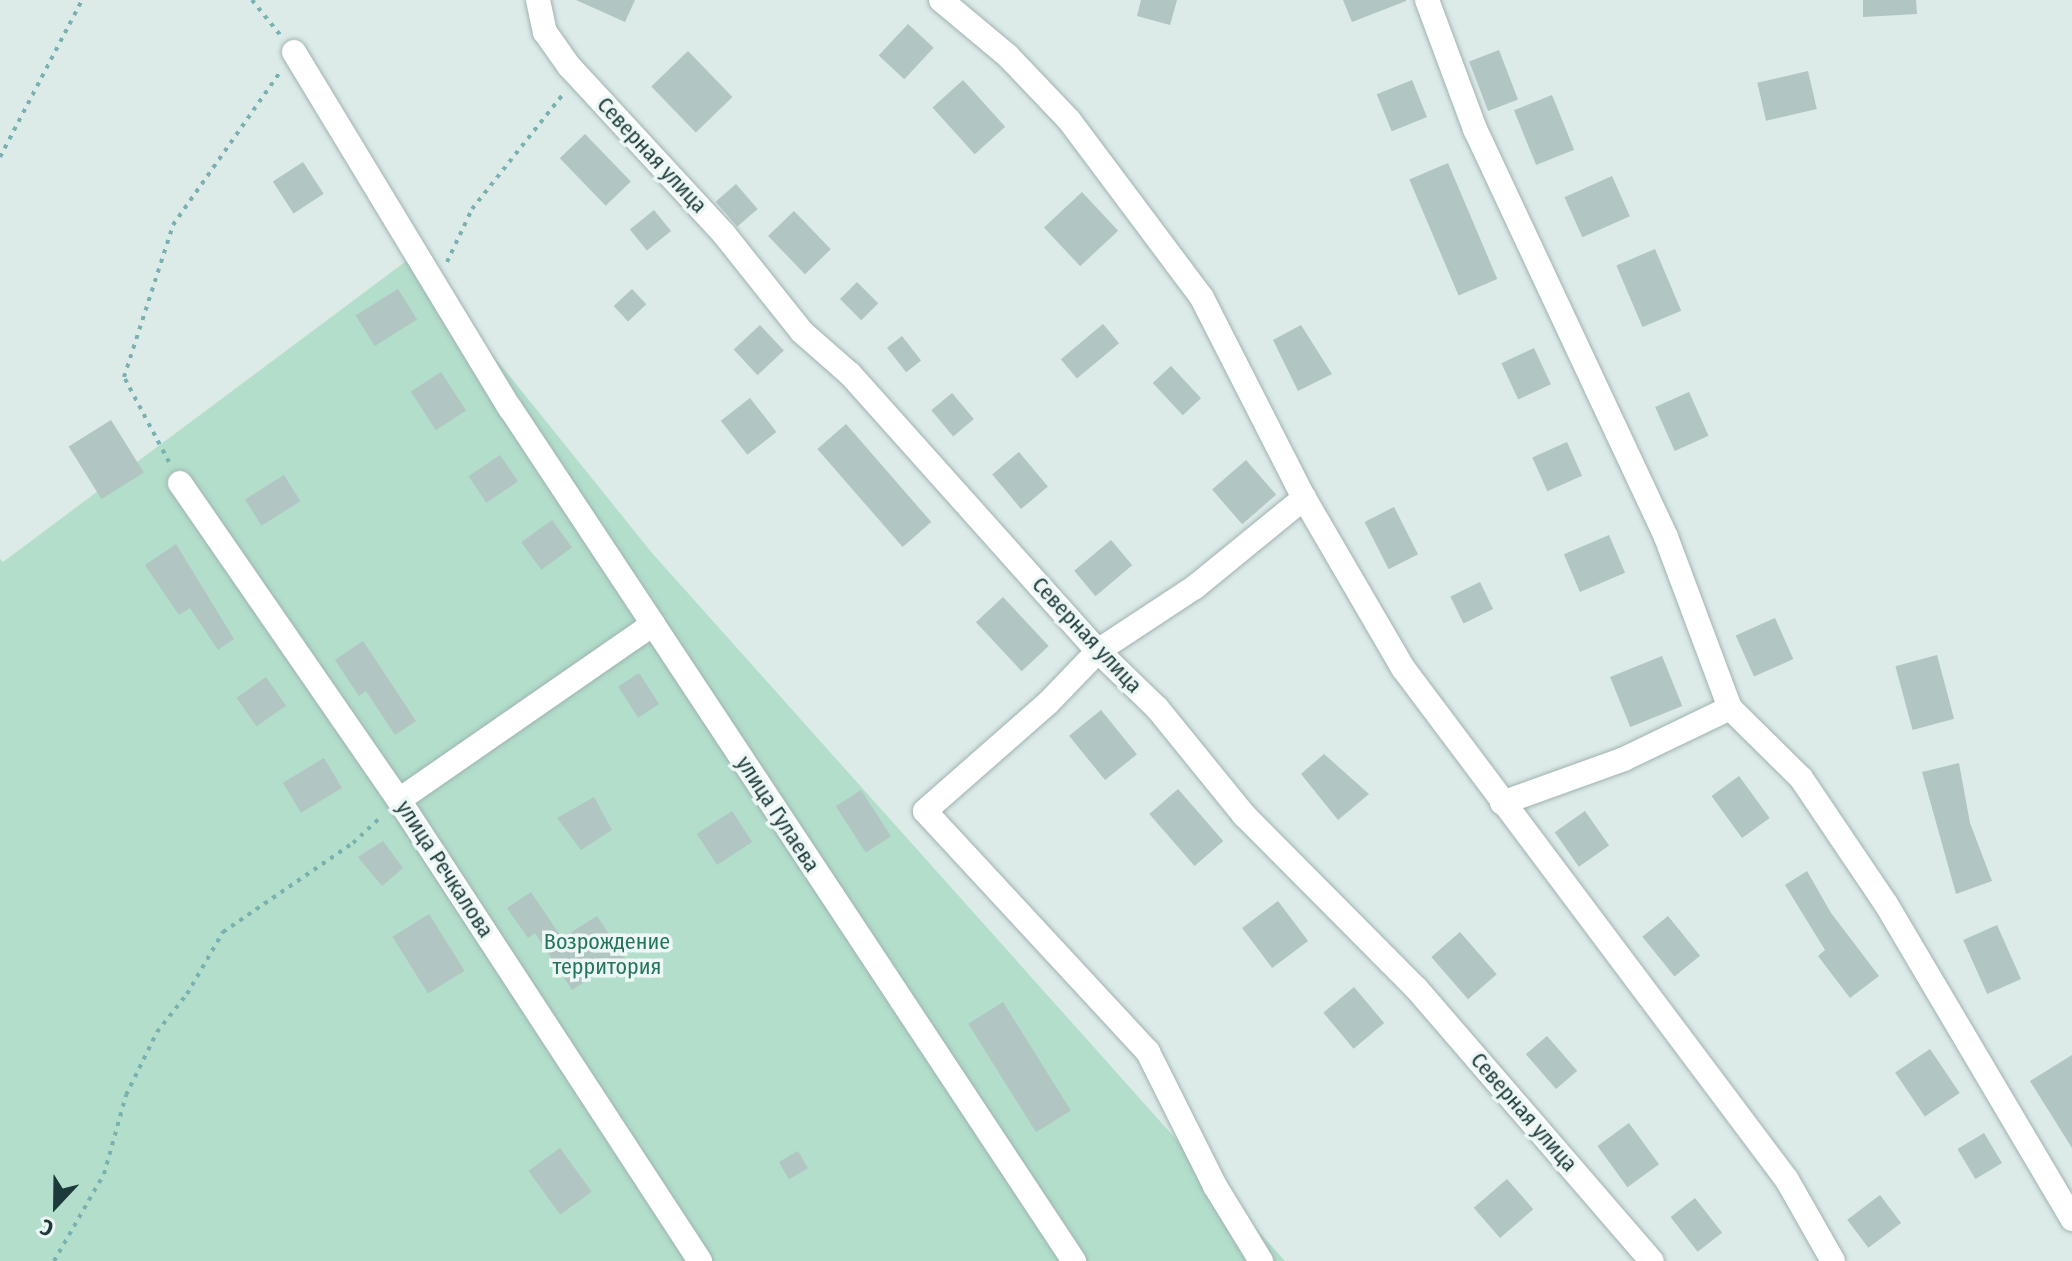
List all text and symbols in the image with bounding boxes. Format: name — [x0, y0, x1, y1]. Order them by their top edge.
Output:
street label: Северная улица — [592, 92, 712, 218]
street label: Северная улица — [1027, 572, 1147, 698]
street label: улица Гулаева — [731, 751, 825, 877]
street label: улица Речкалова — [391, 795, 499, 943]
park label: Возрождение территория — [544, 928, 670, 980]
street label: Северная улица — [1465, 1047, 1583, 1177]
north arrow — [16, 1165, 96, 1245]
text: С — [36, 1213, 57, 1242]

